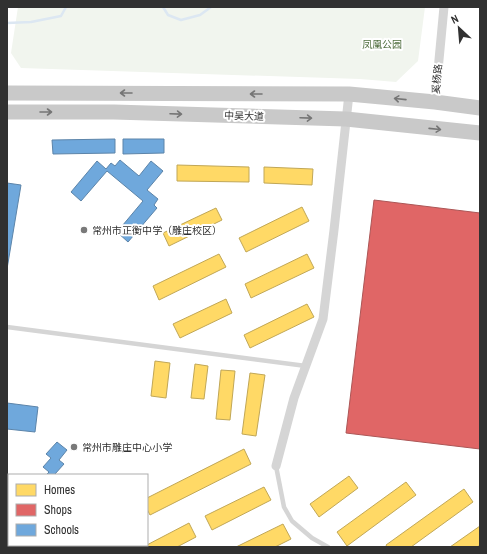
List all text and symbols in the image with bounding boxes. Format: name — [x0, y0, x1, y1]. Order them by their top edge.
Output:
north arrow — [439, 8, 479, 48]
text: N — [449, 11, 461, 27]
park label: 凤凰公园 — [362, 38, 402, 51]
street label: 奚杨路 — [429, 63, 445, 95]
one-way arrow — [120, 89, 133, 97]
one-way arrow — [250, 90, 263, 98]
one-way arrow — [394, 95, 407, 103]
one-way arrow — [39, 108, 52, 116]
street label: 中吴大道 — [224, 109, 264, 123]
one-way arrow — [169, 110, 182, 118]
one-way arrow — [299, 114, 312, 121]
one-way arrow — [428, 125, 441, 132]
place label: 常州市正衡中学（雕庄校区） — [92, 224, 222, 237]
marker: 常州市正衡中学（雕庄校区） — [79, 225, 89, 235]
place label: 常州市雕庄中心小学 — [82, 441, 172, 454]
marker: 常州市雕庄中心小学 — [69, 442, 79, 452]
legend — [8, 474, 148, 546]
text: Homes — [44, 482, 75, 498]
text: Shops — [44, 502, 72, 518]
text: Schools — [44, 522, 79, 538]

